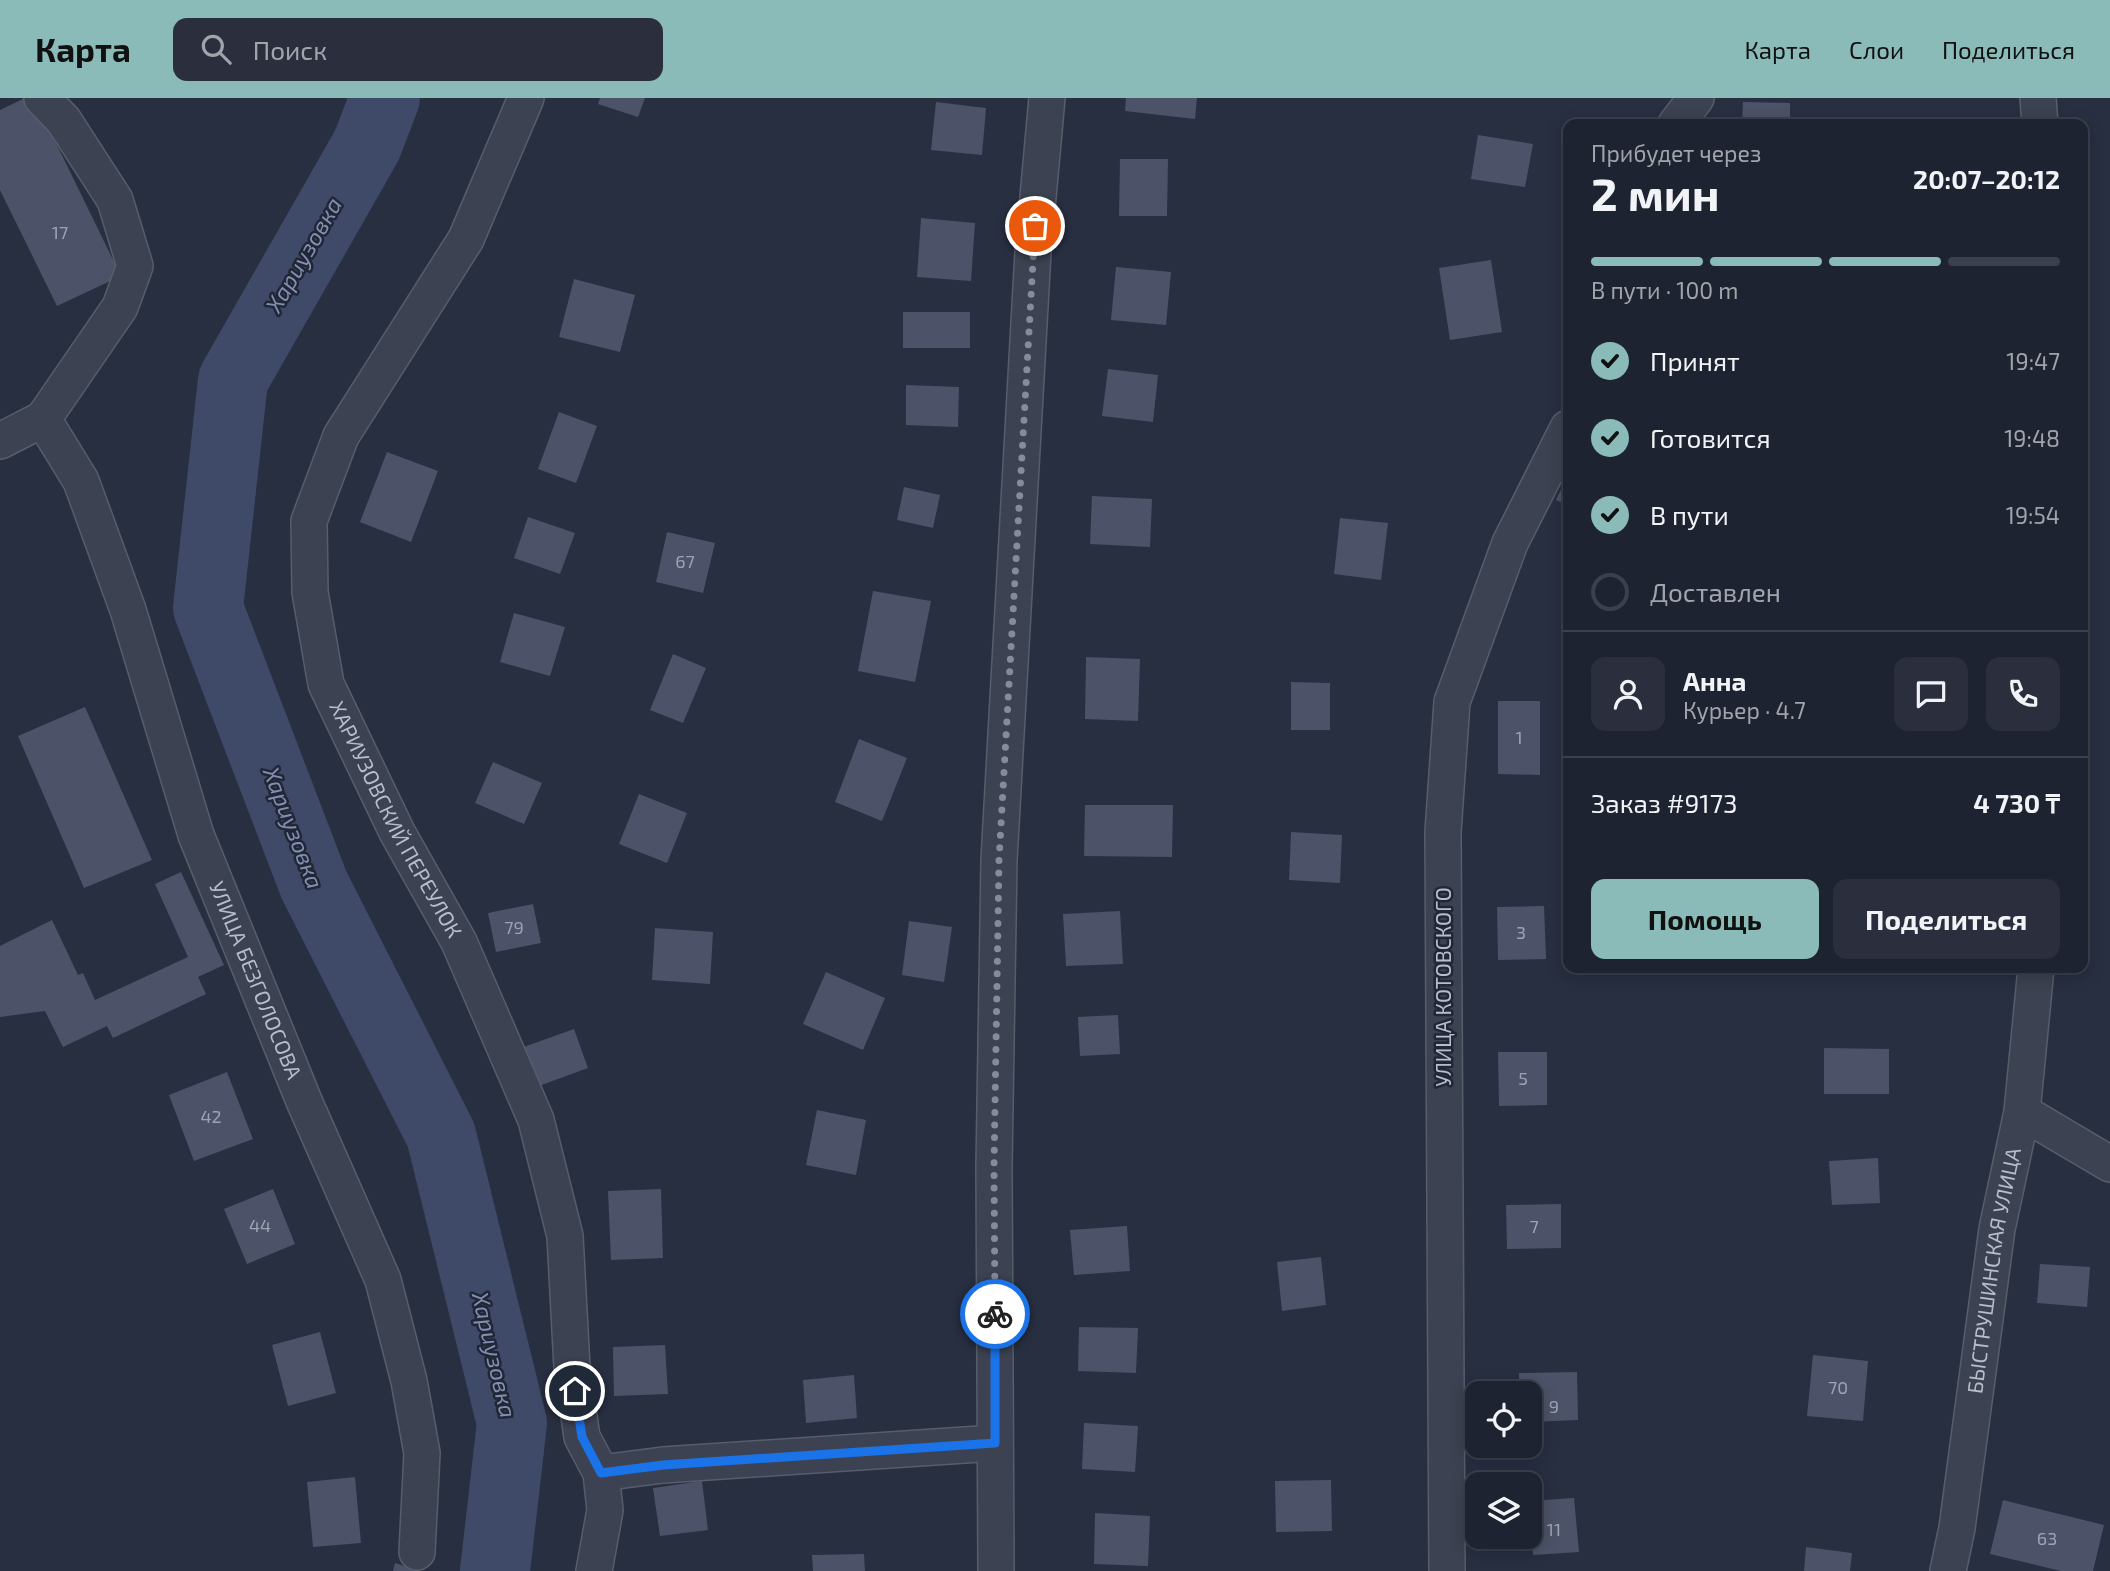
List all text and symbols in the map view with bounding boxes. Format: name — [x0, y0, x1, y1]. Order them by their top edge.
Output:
search box — [173, 18, 663, 81]
text: Карта — [35, 29, 131, 69]
icon: search — [197, 30, 235, 68]
text: Поиск — [253, 34, 327, 65]
text: Карта — [1744, 35, 1811, 64]
text: Слои — [1849, 35, 1904, 64]
text: Поделиться — [1942, 35, 2075, 64]
text: Прибудет через — [1591, 139, 1761, 167]
text: 20:07–20:12 — [1913, 163, 2060, 194]
text: 2 мин — [1591, 165, 1720, 220]
water label: Хариузовка — [258, 192, 347, 318]
pin — [1005, 196, 1065, 256]
icon: bag — [1016, 207, 1054, 245]
house number: 17 — [52, 221, 68, 243]
text: В пути · 100 m — [1591, 276, 1738, 304]
icon: check — [1591, 342, 1629, 380]
text: Принят — [1650, 345, 1740, 376]
text: 19:47 — [2006, 347, 2060, 375]
icon: check — [1591, 419, 1629, 457]
text: Готовится — [1650, 422, 1771, 453]
text: 19:48 — [2004, 424, 2060, 452]
icon: check — [1591, 496, 1629, 534]
text: В пути — [1650, 499, 1729, 530]
text: 19:54 — [2006, 501, 2060, 529]
house number: 67 — [675, 550, 695, 572]
text: Доставлен — [1650, 576, 1781, 607]
button: person — [1591, 657, 1665, 731]
button: chat — [1894, 657, 1968, 731]
button: phone — [1986, 657, 2060, 731]
text: Анна — [1683, 665, 1746, 696]
text: Курьер · 4.7 — [1683, 696, 1806, 724]
street label: ХАРИУЗОВСКИЙ ПЕРЕУЛОК — [325, 697, 468, 942]
house number: 1 — [1515, 726, 1523, 748]
water label: Хариузовка — [258, 762, 330, 893]
text: Заказ #9173 — [1591, 787, 1737, 818]
text: 4 730 ₸ — [1973, 787, 2060, 818]
street label: УЛИЦА БЕЗГОЛОСОВА — [205, 877, 308, 1082]
button: Помощь — [1591, 879, 1819, 959]
button: Поделиться — [1833, 879, 2060, 959]
street label: УЛИЦА КОТОВСКОГО — [1430, 887, 1455, 1087]
house number: 79 — [504, 916, 524, 938]
house number: 3 — [1516, 921, 1526, 943]
house number: 5 — [1518, 1067, 1528, 1089]
house number: 42 — [200, 1105, 222, 1127]
street label: БЫСТРУШИНСКАЯ УЛИЦА — [1961, 1145, 2025, 1395]
house number: 44 — [249, 1214, 271, 1236]
house number: 7 — [1529, 1215, 1539, 1237]
courier — [960, 1279, 1030, 1349]
water label: Хариузовка — [467, 1288, 523, 1420]
icon: bike — [976, 1295, 1014, 1333]
pin — [545, 1361, 605, 1421]
icon: home — [556, 1372, 594, 1410]
house number: 70 — [1828, 1376, 1848, 1398]
map controls — [1465, 1381, 1542, 1549]
button: locate — [1465, 1381, 1542, 1458]
house number: 9 — [1549, 1395, 1559, 1417]
button: layers — [1465, 1472, 1542, 1549]
house number: 11 — [1547, 1518, 1561, 1540]
house number: 63 — [2037, 1527, 2057, 1549]

